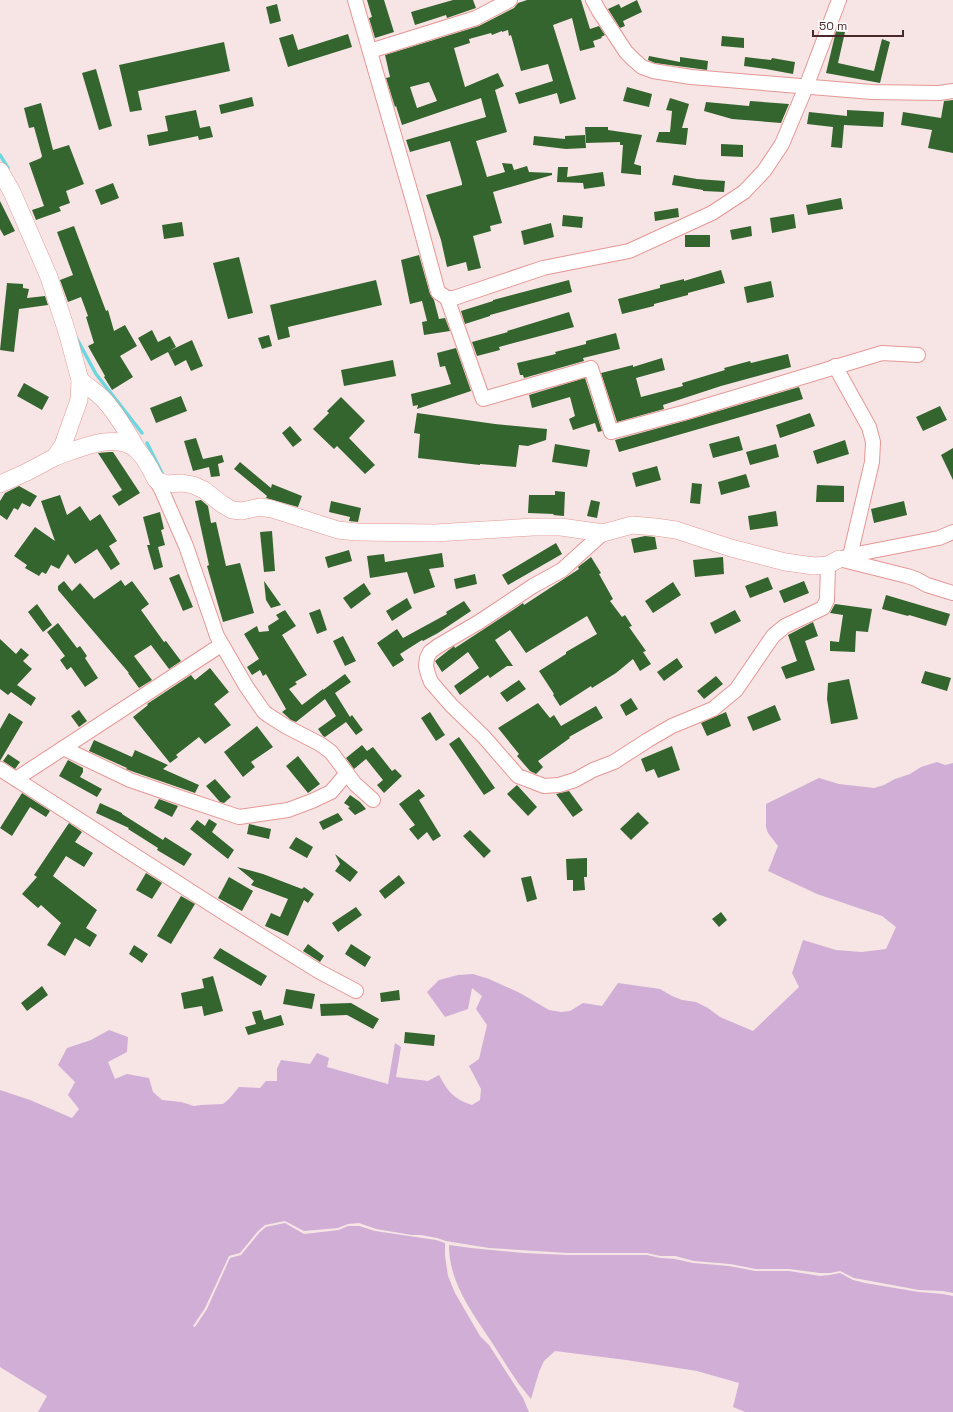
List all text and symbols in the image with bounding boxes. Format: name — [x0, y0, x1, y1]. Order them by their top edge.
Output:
scale bar — [813, 12, 903, 38]
text: 50 m — [819, 18, 847, 34]

